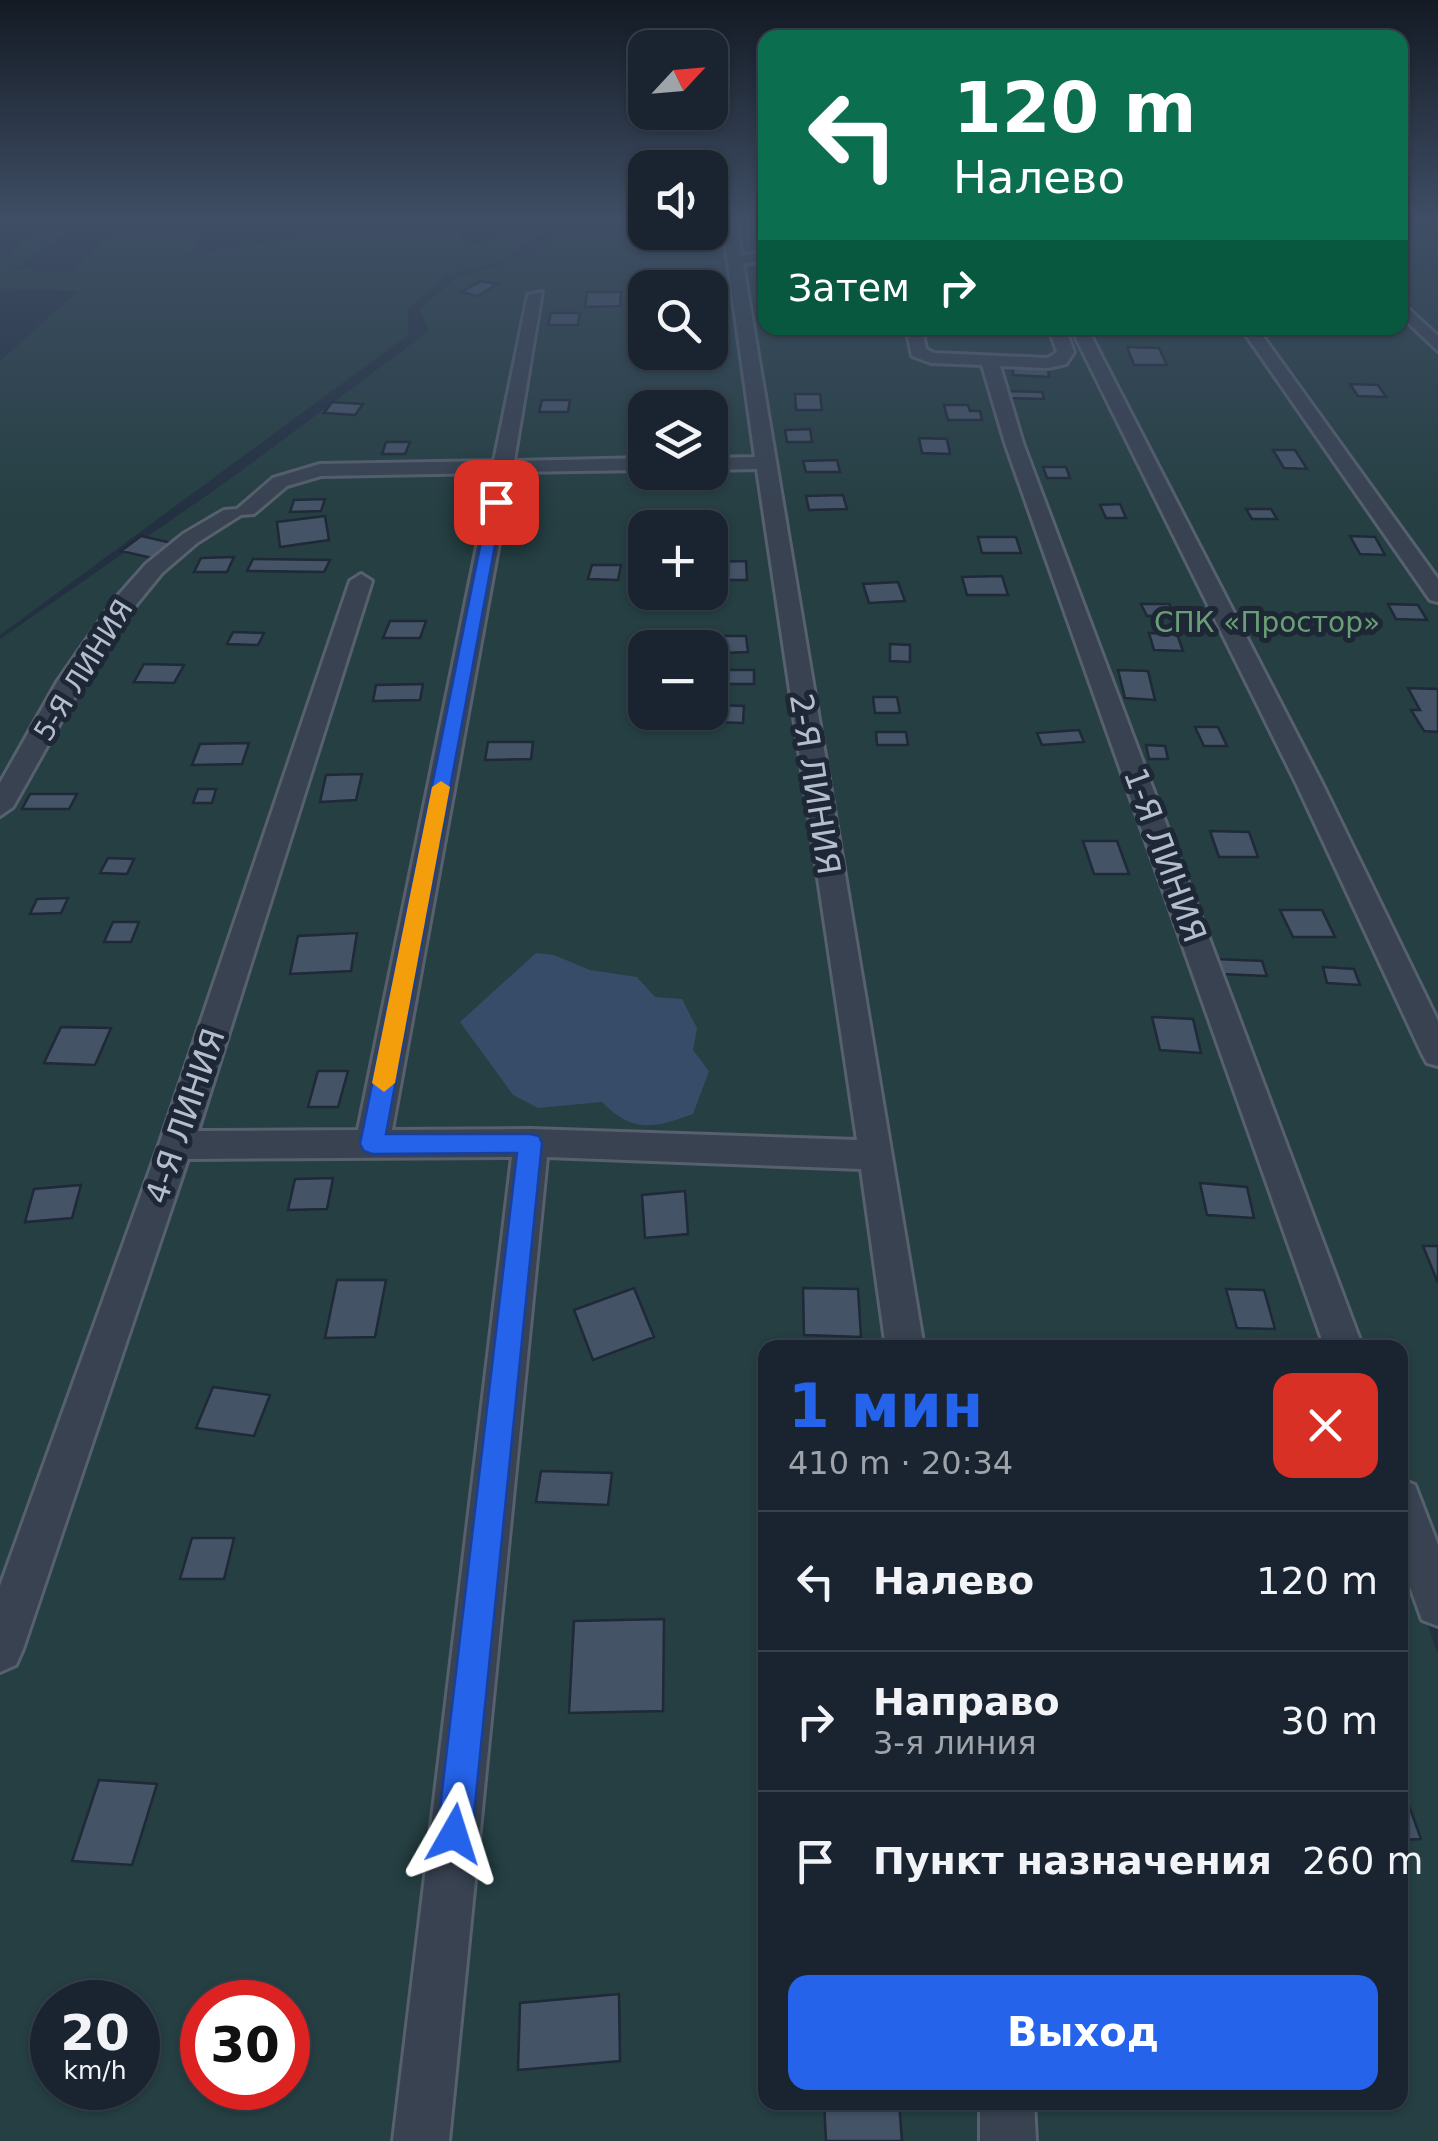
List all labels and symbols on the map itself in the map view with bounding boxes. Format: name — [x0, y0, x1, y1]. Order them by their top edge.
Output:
north arrow — [628, 30, 728, 130]
pin — [454, 460, 539, 545]
street label: 5-Я ЛИНИЯ — [27, 594, 140, 747]
park label: СПК «Простор» — [1154, 606, 1380, 639]
street label: 2-Я ЛИНИЯ — [782, 691, 848, 877]
street label: 1-Я ЛИНИЯ — [1116, 763, 1214, 947]
street label: 4-Я ЛИНИЯ — [137, 1024, 233, 1208]
position arrow — [402, 1782, 506, 1886]
speed limit sign: 30 — [180, 1980, 310, 2110]

